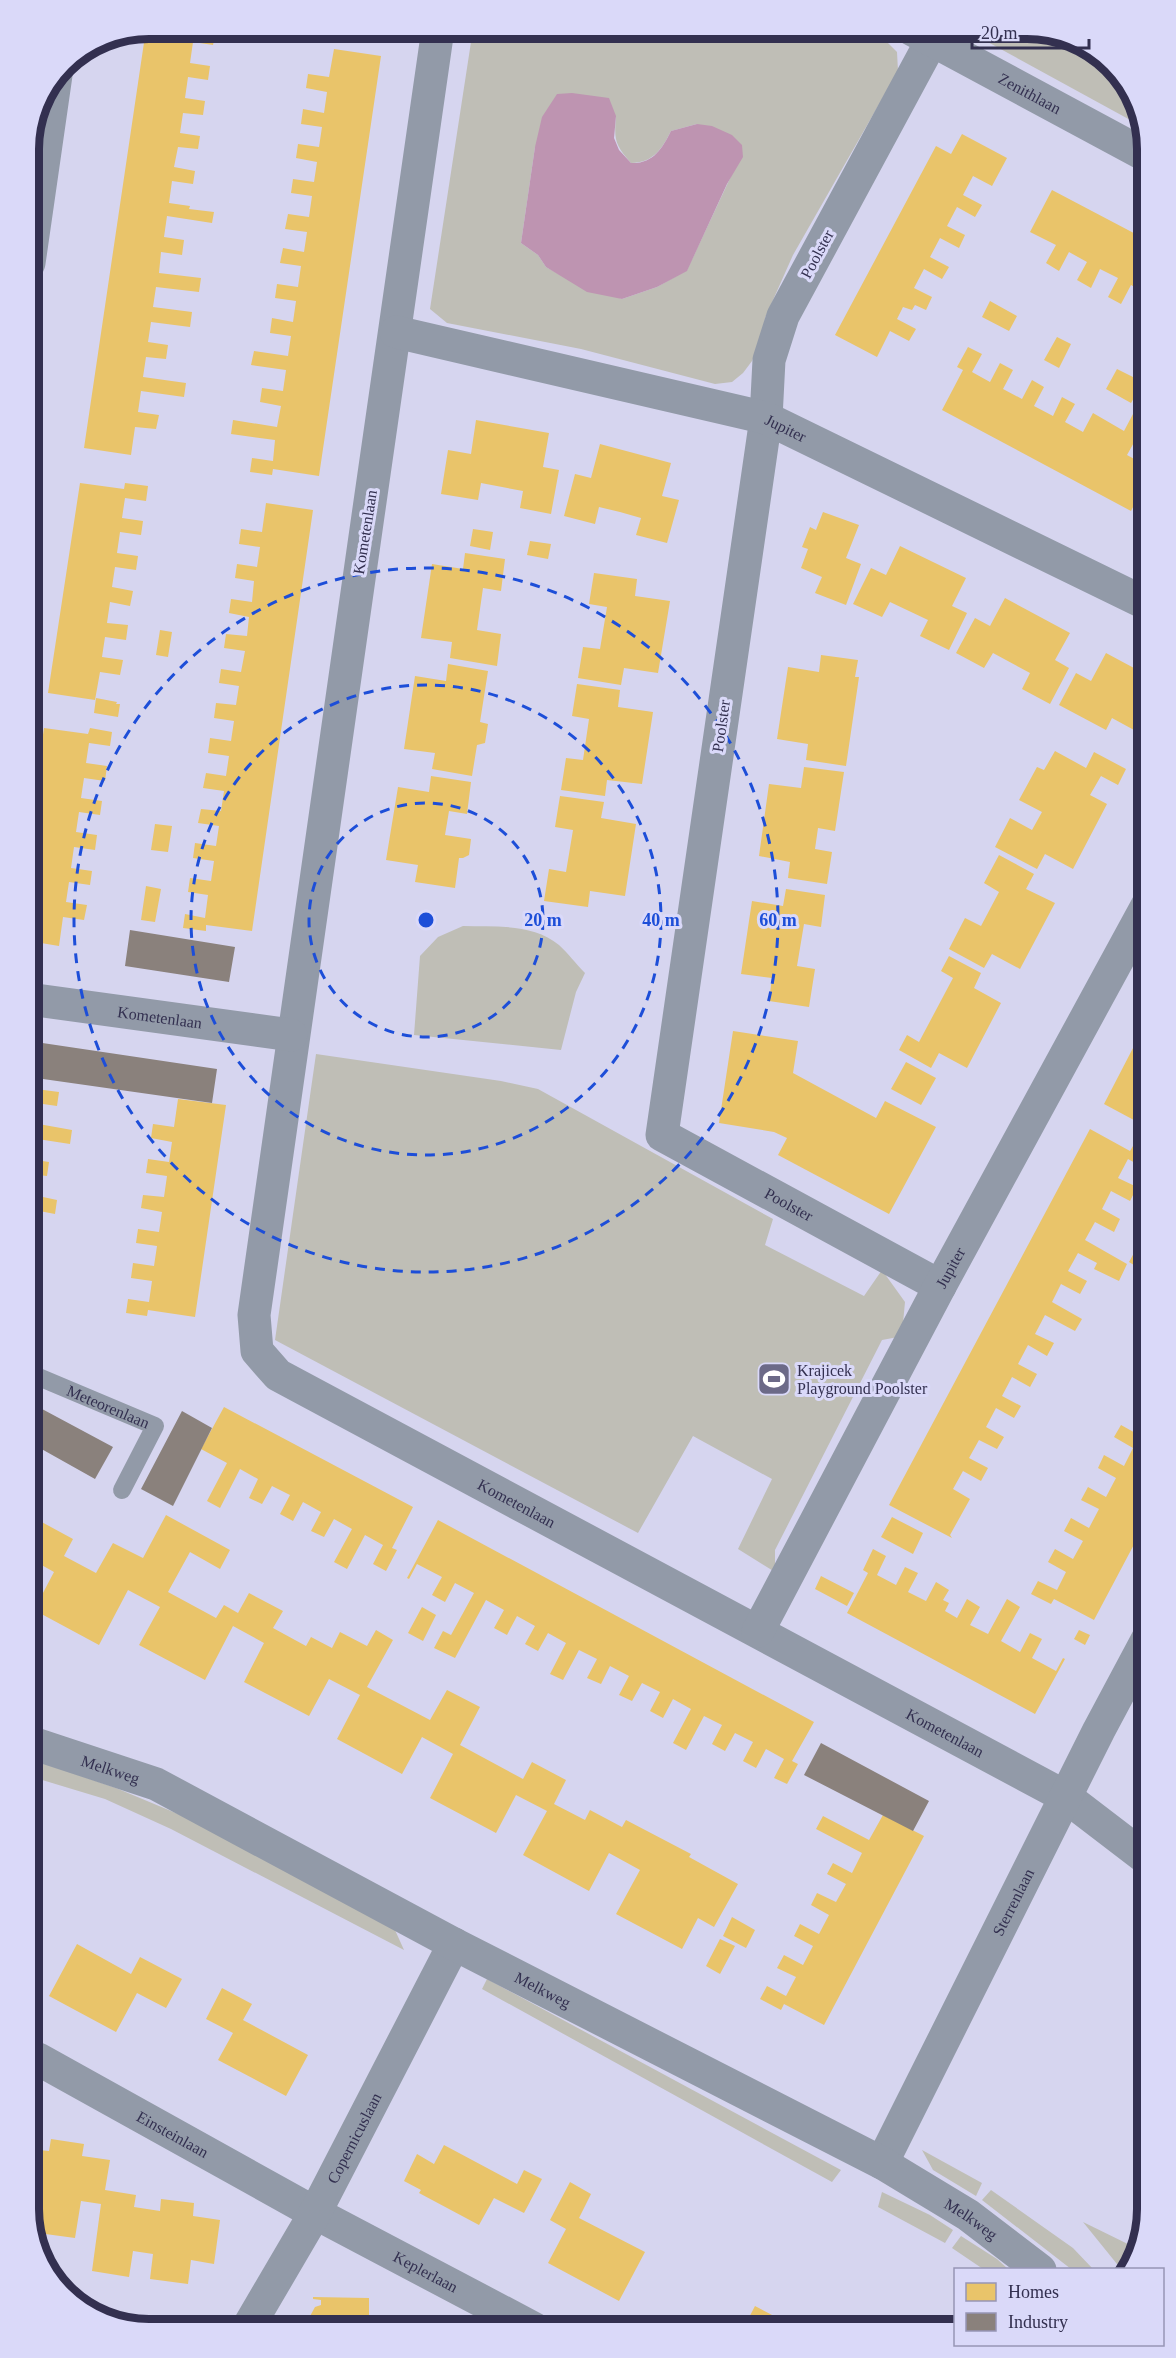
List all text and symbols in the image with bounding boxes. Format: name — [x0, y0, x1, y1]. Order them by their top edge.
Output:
scale bar — [972, 12, 1089, 50]
text: 20 m — [981, 23, 1018, 43]
street label: Zenithlaan — [996, 69, 1064, 117]
street label: Poolster — [797, 226, 837, 281]
street label: Jupiter — [763, 411, 810, 445]
street label: Kometenlaan — [350, 489, 380, 575]
street label: Poolster — [709, 698, 733, 753]
centre of rings — [416, 910, 436, 930]
text: 20 m — [524, 910, 562, 930]
text: 40 m — [642, 910, 680, 930]
text: 60 m — [759, 910, 797, 930]
street label: Kometenlaan — [116, 1003, 203, 1031]
street label: Poolster — [762, 1184, 817, 1224]
street label: Jupiter — [932, 1244, 968, 1291]
sports icon: Krajicek Playground Poolster — [756, 1361, 792, 1397]
place label: Krajicek Playground Poolster — [797, 1362, 928, 1398]
street label: Meteorenlaan — [64, 1381, 152, 1431]
street label: Kometenlaan — [475, 1475, 558, 1531]
street label: Kometenlaan — [904, 1705, 987, 1760]
street label: Melkweg — [79, 1751, 142, 1788]
street label: Sterrenlaan — [989, 1866, 1037, 1938]
street label: Melkweg — [512, 1968, 574, 2012]
street label: Copernicuslaan — [323, 2090, 384, 2186]
street label: Einsteinlaan — [134, 2107, 211, 2161]
street label: Melkweg — [942, 2195, 1001, 2244]
street label: Keplerlaan — [391, 2248, 461, 2295]
legend — [954, 2268, 1164, 2346]
text: Homes — [1008, 2282, 1059, 2302]
text: Industry — [1008, 2312, 1068, 2332]

